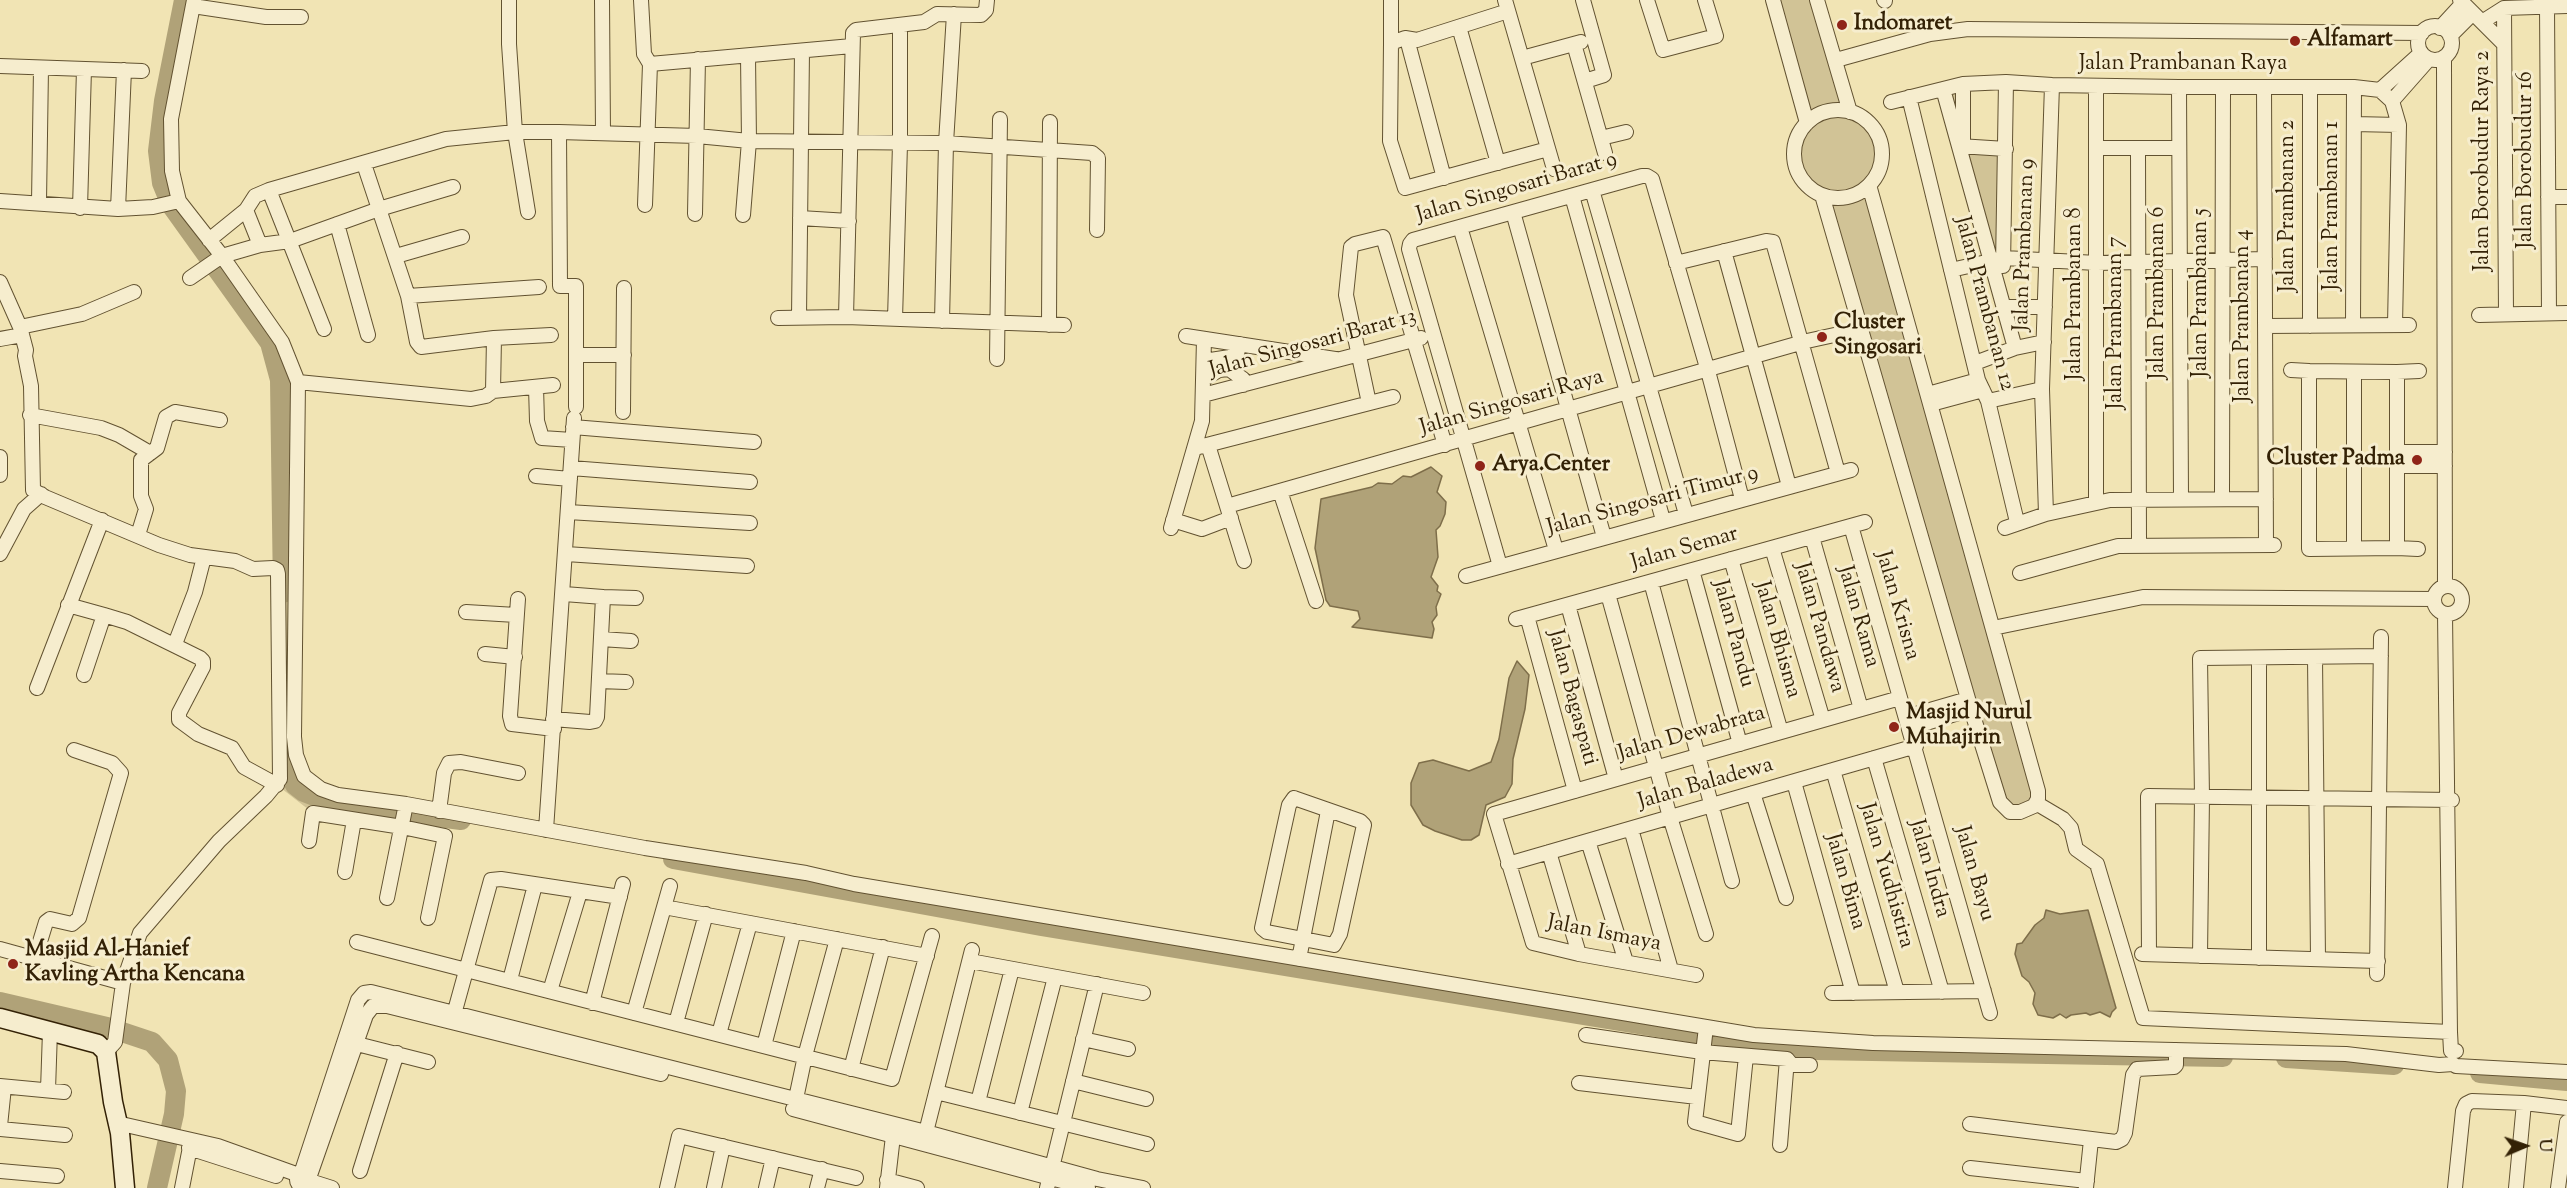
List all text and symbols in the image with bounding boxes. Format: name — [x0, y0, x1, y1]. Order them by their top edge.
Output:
place label: Indomaret — [1854, 12, 1952, 38]
marker: Indomaret — [1835, 18, 1849, 32]
place label: Alfamart — [2307, 28, 2393, 54]
marker: Alfamart — [2288, 34, 2302, 48]
street label: Jalan Borobudur Raya 2 — [2471, 51, 2497, 271]
street label: Jalan Prambanan Raya — [2079, 52, 2287, 78]
street label: Jalan Borobudur 16 — [2514, 71, 2540, 249]
street label: Jalan Prambanan 2 — [2276, 120, 2302, 292]
street label: Jalan Prambanan 1 — [2320, 121, 2346, 291]
street label: Jalan Singosari Barat 9 — [1414, 148, 1620, 230]
street label: Jalan Prambanan 9 — [2010, 158, 2042, 332]
street label: Jalan Prambanan 6 — [2146, 207, 2172, 379]
street label: Jalan Prambanan 8 — [2063, 208, 2089, 380]
street label: Jalan Prambanan 5 — [2189, 208, 2215, 378]
street label: Jalan Prambanan 12 — [1947, 214, 2019, 394]
street label: Jalan Prambanan 4 — [2231, 229, 2257, 403]
street label: Jalan Prambanan 7 — [2104, 237, 2130, 409]
street label: Jalan Singosari Barat 13 — [1207, 305, 1419, 385]
place label: Cluster Singosari — [1834, 311, 1922, 362]
marker: Cluster Singosari — [1815, 330, 1829, 344]
street label: Jalan Singosari Raya — [1417, 365, 1607, 443]
place label: Cluster Padma — [2267, 447, 2405, 473]
place label: Arya.Center — [1492, 453, 1610, 479]
marker: Cluster Padma — [2410, 453, 2424, 467]
marker: Arya.Center — [1473, 459, 1487, 473]
street label: Jalan Singosari Timur 9 — [1544, 461, 1762, 543]
street label: Jalan Semar — [1628, 522, 1742, 578]
street label: Jalan Krisna — [1868, 548, 1924, 664]
street label: Jalan Pandawa — [1787, 560, 1849, 696]
street label: Jalan Rama — [1830, 563, 1884, 671]
street label: Jalan Pandu — [1705, 577, 1759, 691]
street label: Jalan Bhisma — [1747, 579, 1805, 701]
street label: Jalan Bagaspati — [1540, 627, 1602, 769]
street label: Jalan Dewabrata — [1615, 701, 1769, 769]
place label: Masjid Nurul Muhajirin — [1906, 701, 2032, 752]
marker: Masjid Nurul Muhajirin — [1887, 720, 1901, 734]
street label: Jalan Baladewa — [1635, 753, 1777, 817]
street label: Jalan Yudhistira — [1852, 800, 1918, 952]
street label: Jalan Indra — [1901, 817, 1955, 921]
street label: Jalan Bayu — [1947, 823, 1999, 925]
street label: Jalan Bima — [1818, 831, 1870, 933]
street label: Jalan Ismaya — [1545, 911, 1663, 959]
place label: Masjid Al-Hanief Kavling Artha Kencana — [25, 938, 245, 990]
marker: Masjid Al-Hanief Kavling Artha Kencana — [6, 957, 20, 971]
north arrow — [2495, 1116, 2555, 1176]
text: U — [2532, 1138, 2555, 1152]

